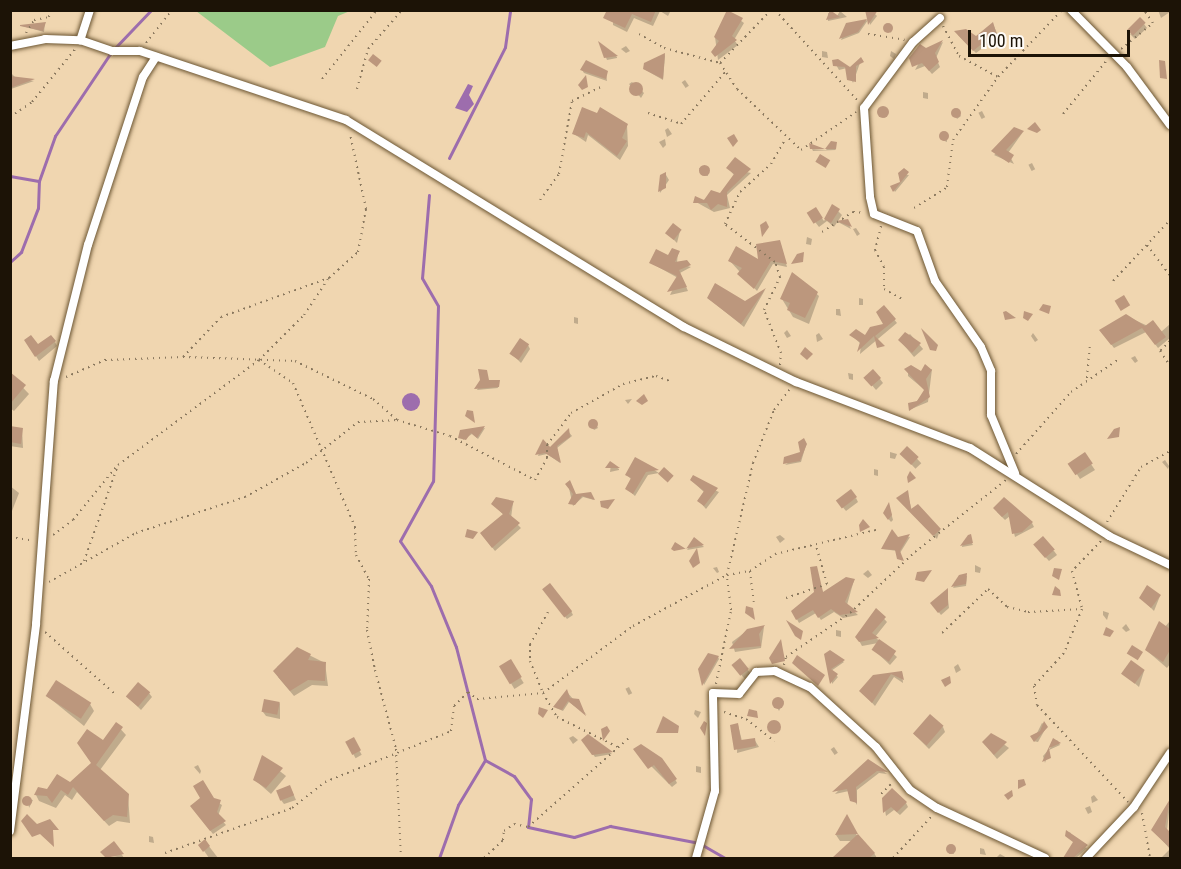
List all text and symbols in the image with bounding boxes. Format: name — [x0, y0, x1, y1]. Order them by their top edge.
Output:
scale bar — [971, 18, 1133, 56]
text: 100 m — [979, 30, 1023, 51]

